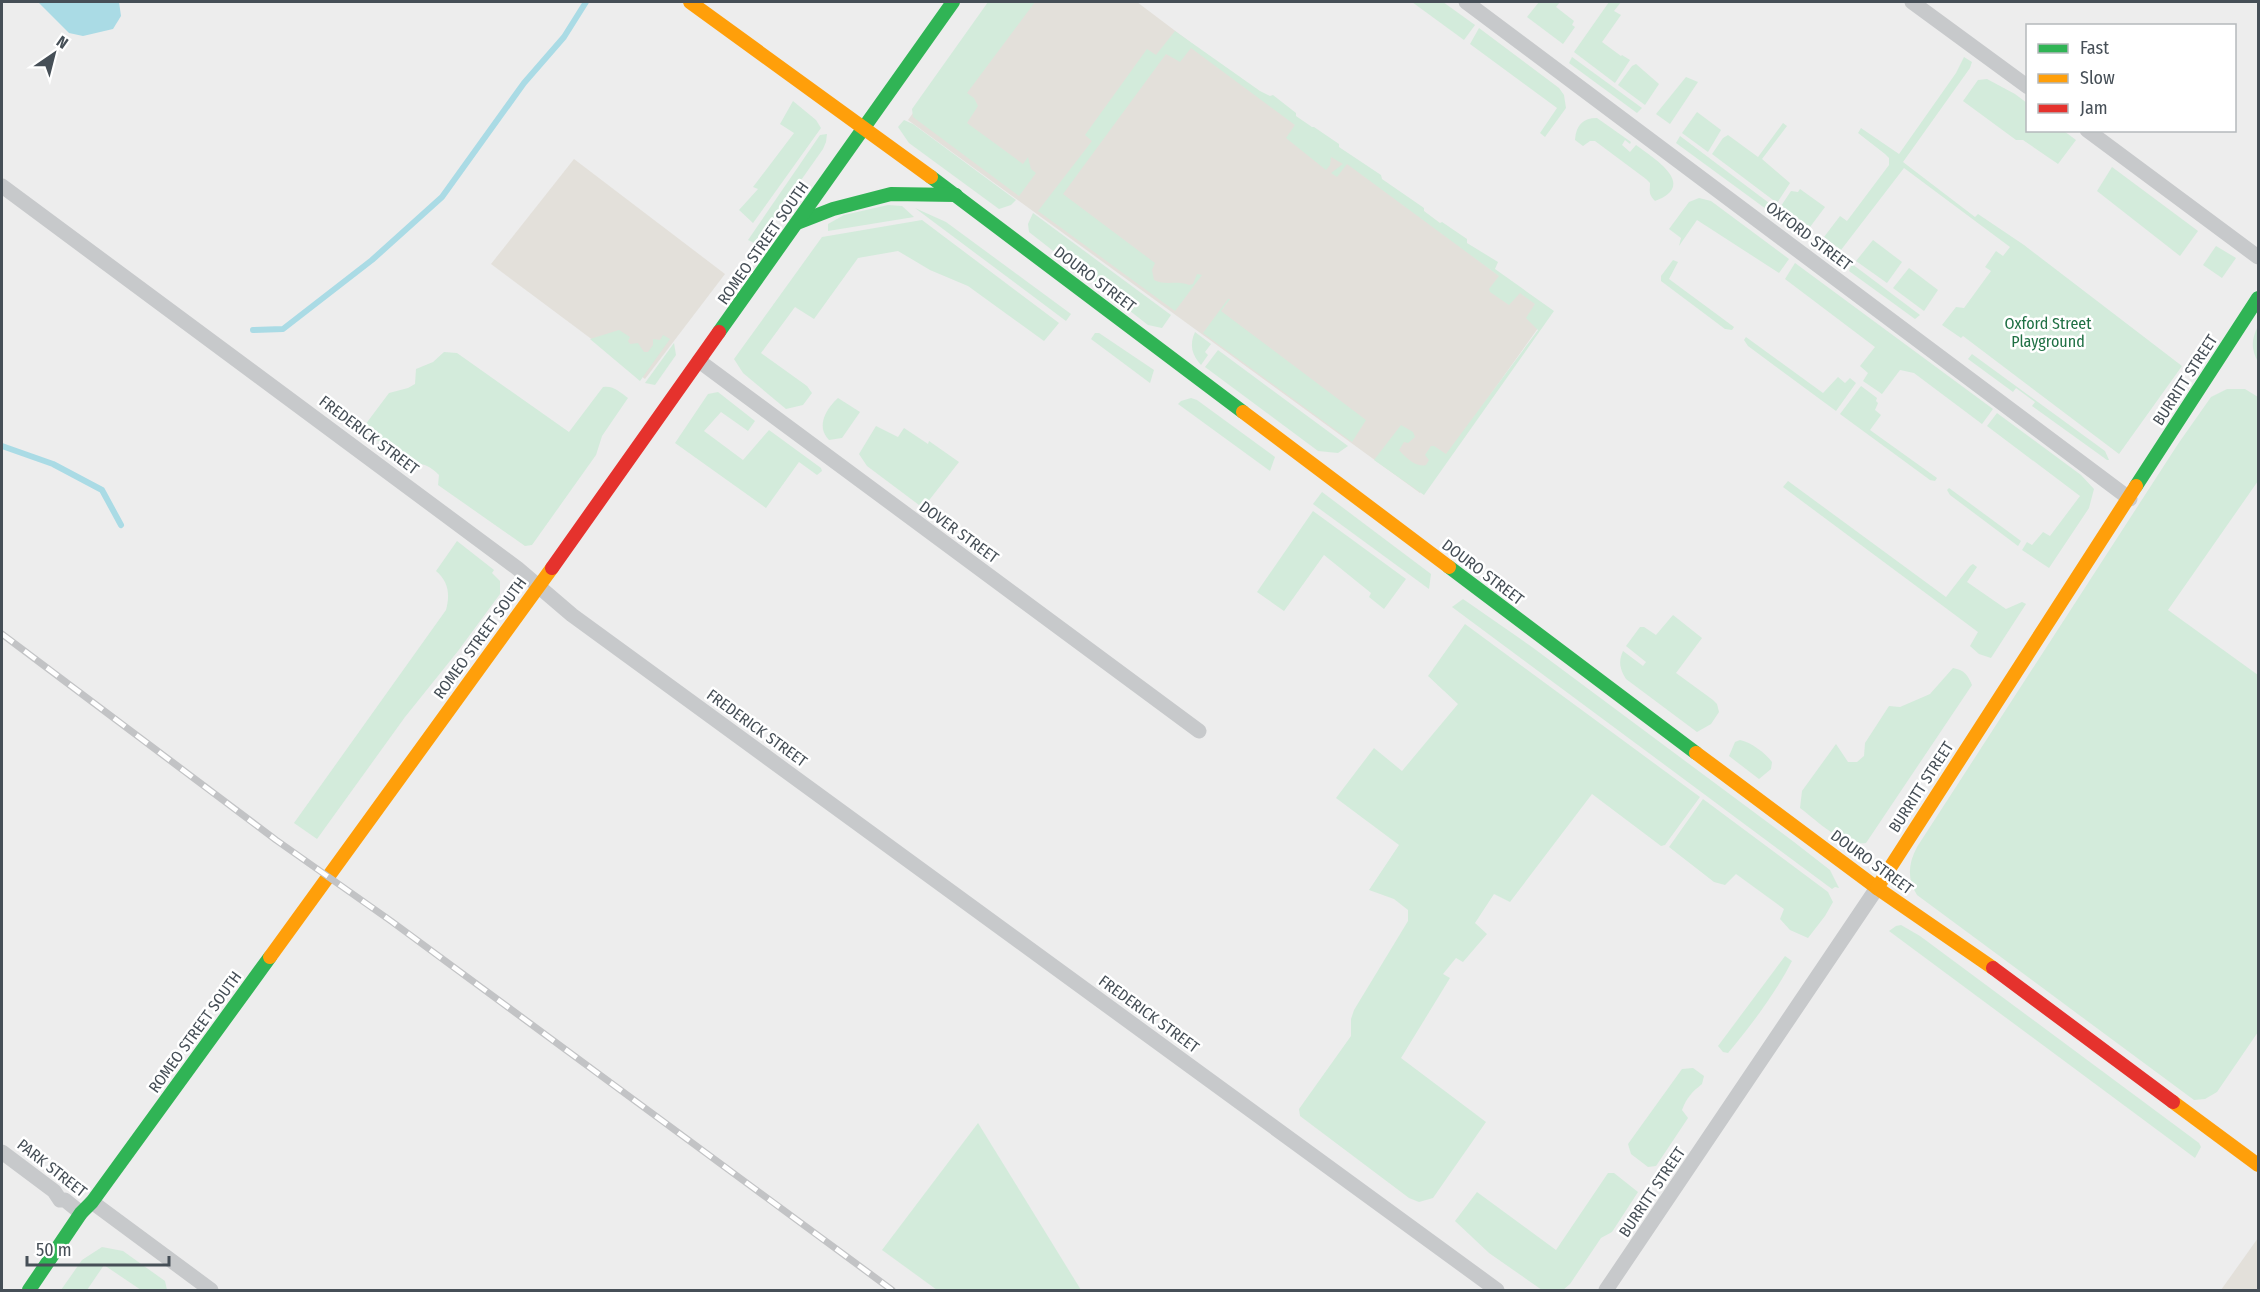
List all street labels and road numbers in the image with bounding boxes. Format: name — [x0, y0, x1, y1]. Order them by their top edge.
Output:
street label: ROMEO STREET SOUTH — [714, 178, 812, 308]
street label: OXFORD STREET — [1762, 198, 1856, 275]
street label: DOURO STREET — [1050, 242, 1140, 316]
street label: BURRITT STREET — [2149, 331, 2222, 429]
street label: FREDERICK STREET — [316, 391, 423, 479]
street label: DOVER STREET — [916, 497, 1003, 568]
street label: DOURO STREET — [1438, 535, 1528, 609]
street label: ROMEO STREET SOUTH — [430, 574, 530, 702]
street label: FREDERICK STREET — [703, 685, 811, 771]
street label: BURRITT STREET — [1885, 738, 1958, 836]
street label: DOURO STREET — [1827, 826, 1917, 899]
street label: ROMEO STREET SOUTH — [145, 968, 245, 1096]
street label: FREDERICK STREET — [1095, 971, 1203, 1057]
street label: PARK STREET — [13, 1135, 91, 1201]
street label: BURRITT STREET — [1615, 1143, 1689, 1241]

